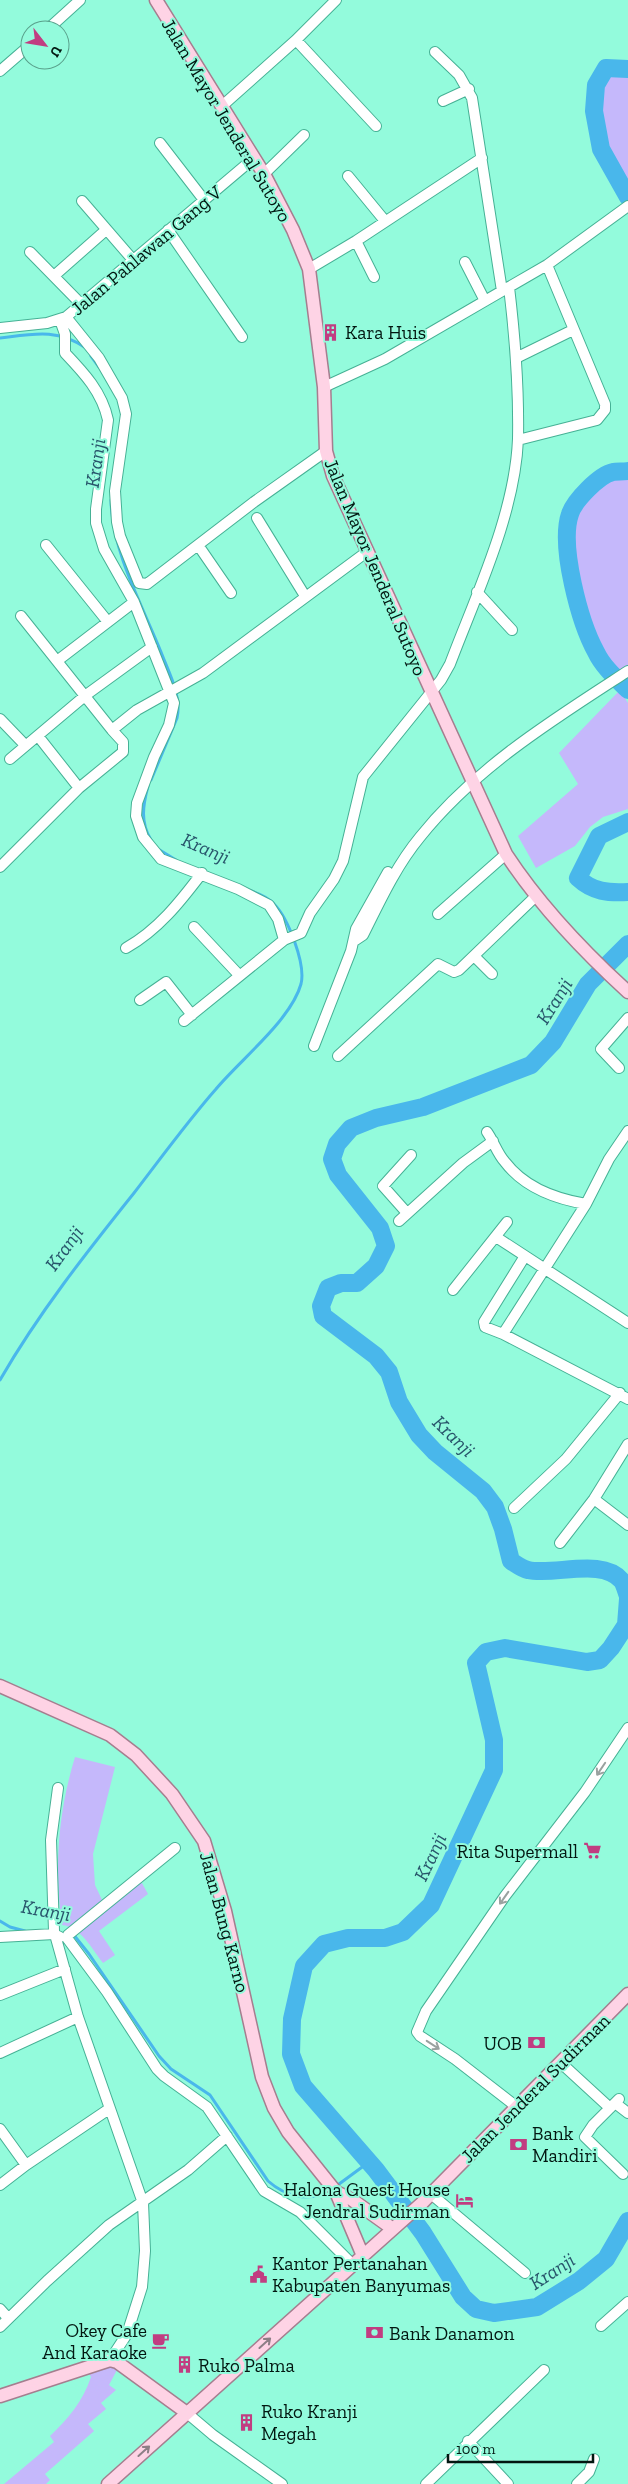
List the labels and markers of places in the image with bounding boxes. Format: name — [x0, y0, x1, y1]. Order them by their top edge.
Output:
place label: Kara Huis — [345, 321, 426, 344]
building icon: Kara Huis — [321, 322, 341, 342]
place label: Rita Supermall — [457, 1840, 578, 1863]
supermarket icon: Rita Supermall — [582, 1841, 602, 1861]
place label: UOB — [483, 2032, 522, 2055]
bank icon: UOB — [526, 2033, 546, 2053]
place label: Bank Mandiri — [532, 2122, 598, 2167]
bank icon: Bank Mandiri — [508, 2134, 528, 2154]
place label: Halona Guest House Jendral Sudirman — [284, 2178, 450, 2223]
hotel icon: Halona Guest House Jendral Sudirman — [454, 2190, 474, 2210]
place label: Kantor Pertanahan Kabupaten Banyumas — [272, 2252, 450, 2297]
public building icon: Kantor Pertanahan Kabupaten Banyumas — [248, 2264, 268, 2284]
place label: Okey Cafe And Karaoke — [42, 2319, 147, 2364]
place label: Bank Danamon — [389, 2322, 514, 2345]
bank icon: Bank Danamon — [365, 2323, 385, 2343]
cafe icon: Okey Cafe And Karaoke — [151, 2331, 171, 2351]
place label: Ruko Palma — [198, 2354, 295, 2377]
building icon: Ruko Palma — [174, 2355, 194, 2375]
place label: Ruko Kranji Megah — [261, 2400, 357, 2445]
building icon: Ruko Kranji Megah — [237, 2412, 257, 2432]

